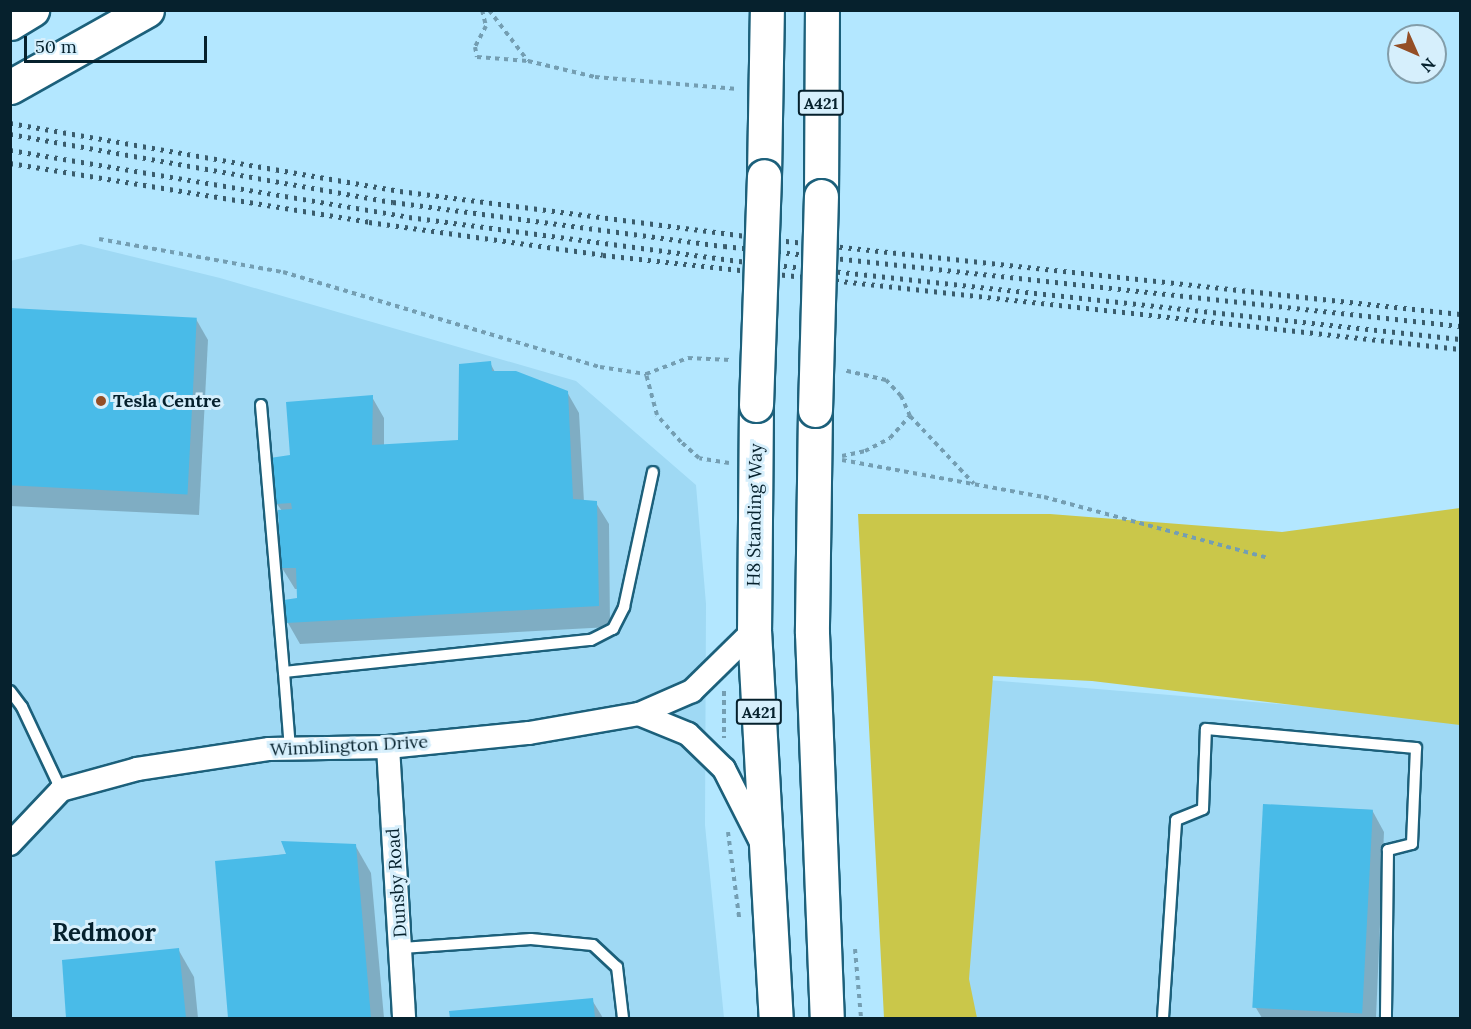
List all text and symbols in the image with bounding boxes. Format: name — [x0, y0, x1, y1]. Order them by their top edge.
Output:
scale bar — [27, 24, 210, 62]
north arrow — [1387, 24, 1447, 84]
text: 50 m — [35, 35, 77, 58]
text: N — [1417, 54, 1440, 77]
road number: A421 — [797, 90, 845, 116]
place label: Tesla Centre — [113, 390, 221, 412]
marker: Tesla Centre — [94, 394, 108, 408]
street label: H8 Standing Way — [743, 443, 767, 587]
road number: A421 — [735, 699, 783, 725]
street label: Wimblington Drive — [269, 731, 429, 761]
street label: Dunsby Road — [382, 828, 412, 938]
district label: Redmoor — [52, 919, 156, 947]

